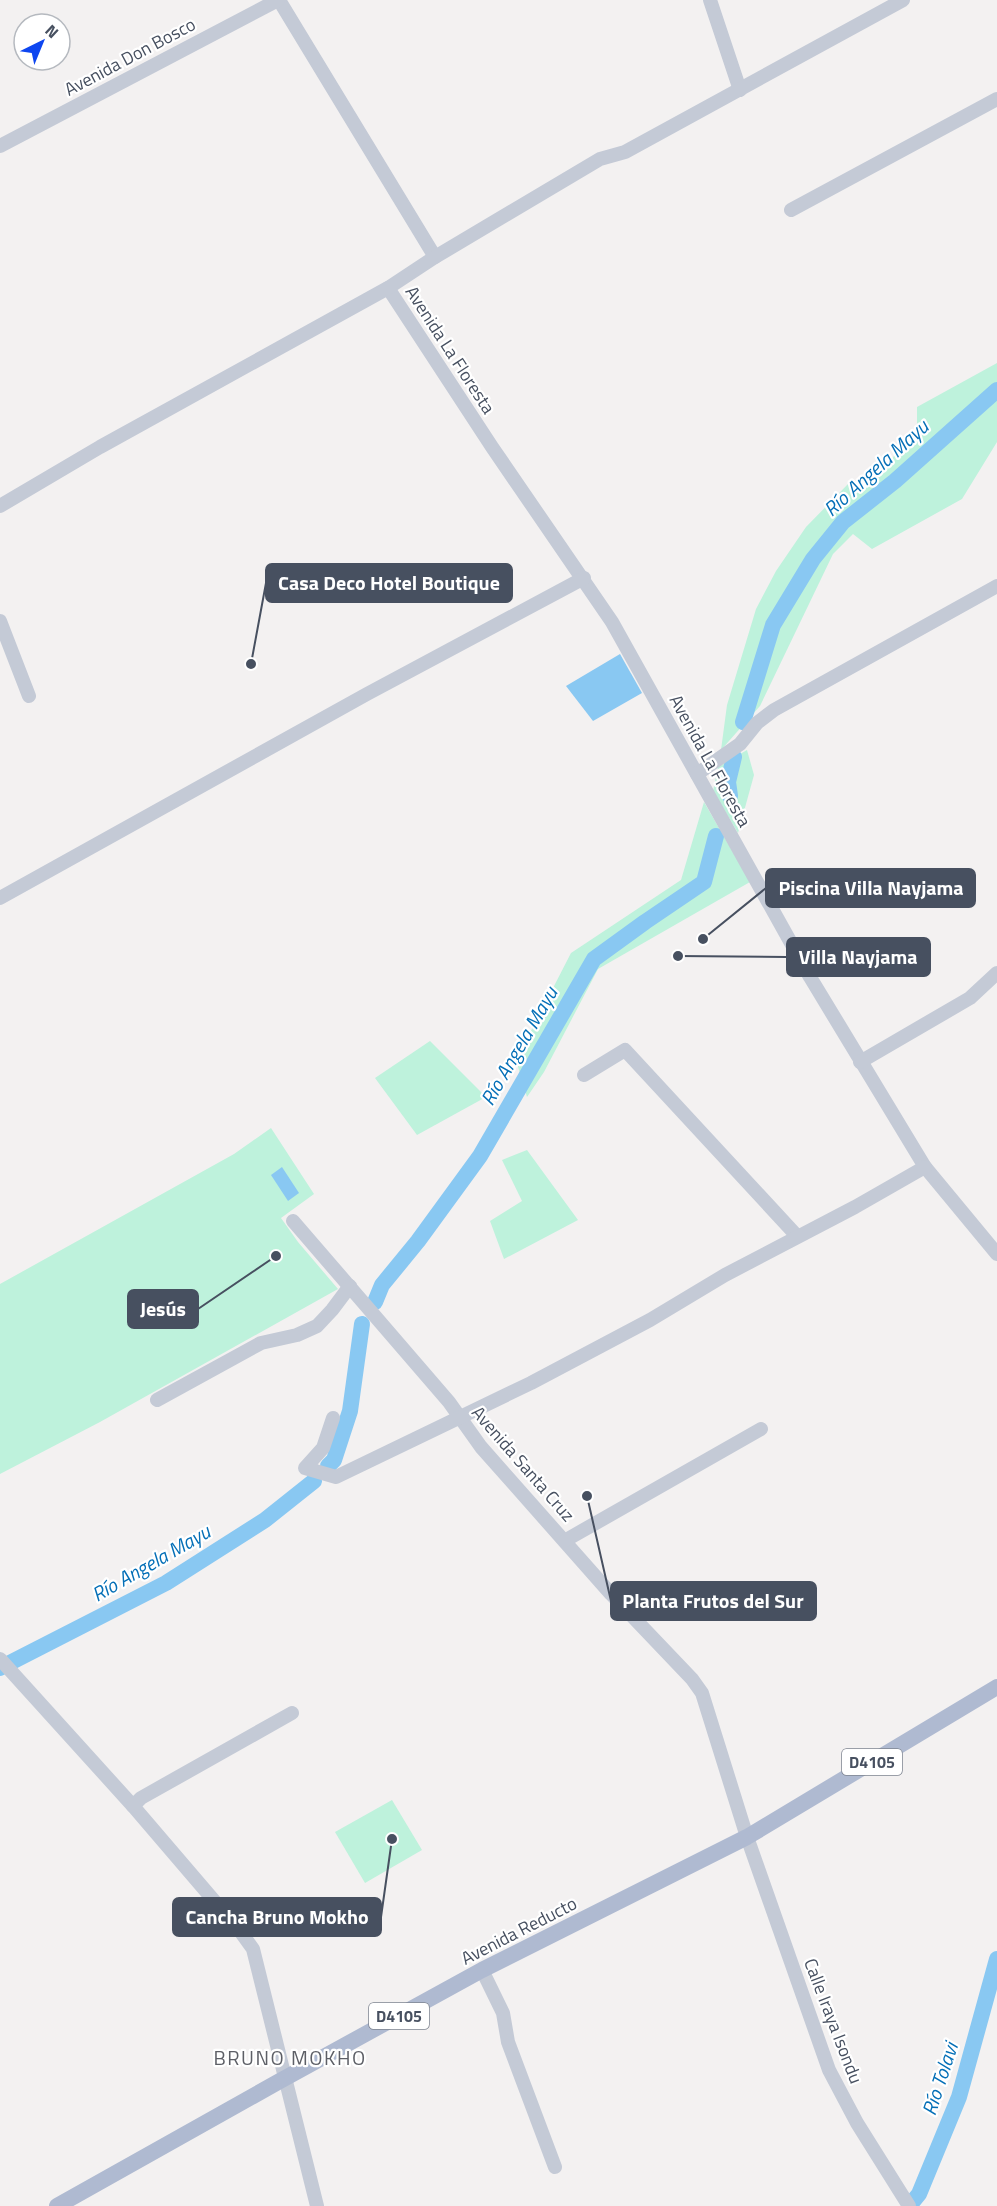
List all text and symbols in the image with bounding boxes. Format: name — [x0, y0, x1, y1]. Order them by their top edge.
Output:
street label: Avenida Don Bosco — [59, 11, 200, 103]
north arrow — [12, 12, 72, 72]
text: N — [40, 18, 64, 44]
street label: Avenida La Floresta — [399, 280, 502, 419]
water label: Río Angela Mayu — [816, 411, 936, 523]
callout: Casa Deco Hotel Boutique — [266, 564, 512, 602]
text: Casa Deco Hotel Boutique — [278, 567, 500, 598]
street label: Avenida La Floresta — [663, 690, 758, 832]
callout: Piscina Villa Nayjama — [766, 869, 975, 907]
text: Piscina Villa Nayjama — [778, 872, 964, 903]
callout: Villa Nayjama — [787, 938, 930, 976]
text: Villa Nayjama — [799, 941, 917, 972]
water label: Río Angela Mayu — [472, 980, 566, 1111]
callout: Jesús — [128, 1290, 198, 1328]
text: Jesús — [140, 1293, 186, 1324]
street label: Avenida Santa Cruz — [465, 1400, 581, 1527]
water label: Río Angela Mayu — [86, 1515, 217, 1609]
callout: Planta Frutos del Sur — [611, 1582, 816, 1620]
text: Planta Frutos del Sur — [622, 1585, 804, 1616]
road number: D4105 — [842, 1749, 902, 1775]
street label: Avenida Reducto — [456, 1890, 581, 1971]
callout: Cancha Bruno Mokho — [173, 1898, 381, 1936]
text: Cancha Bruno Mokho — [185, 1901, 369, 1932]
street label: Calle Iraya Isondu — [797, 1954, 870, 2087]
road number: D4105 — [369, 2003, 429, 2029]
water label: Río Tolavi — [913, 2036, 967, 2119]
district label: BRUNO MOKHO — [213, 2042, 367, 2073]

